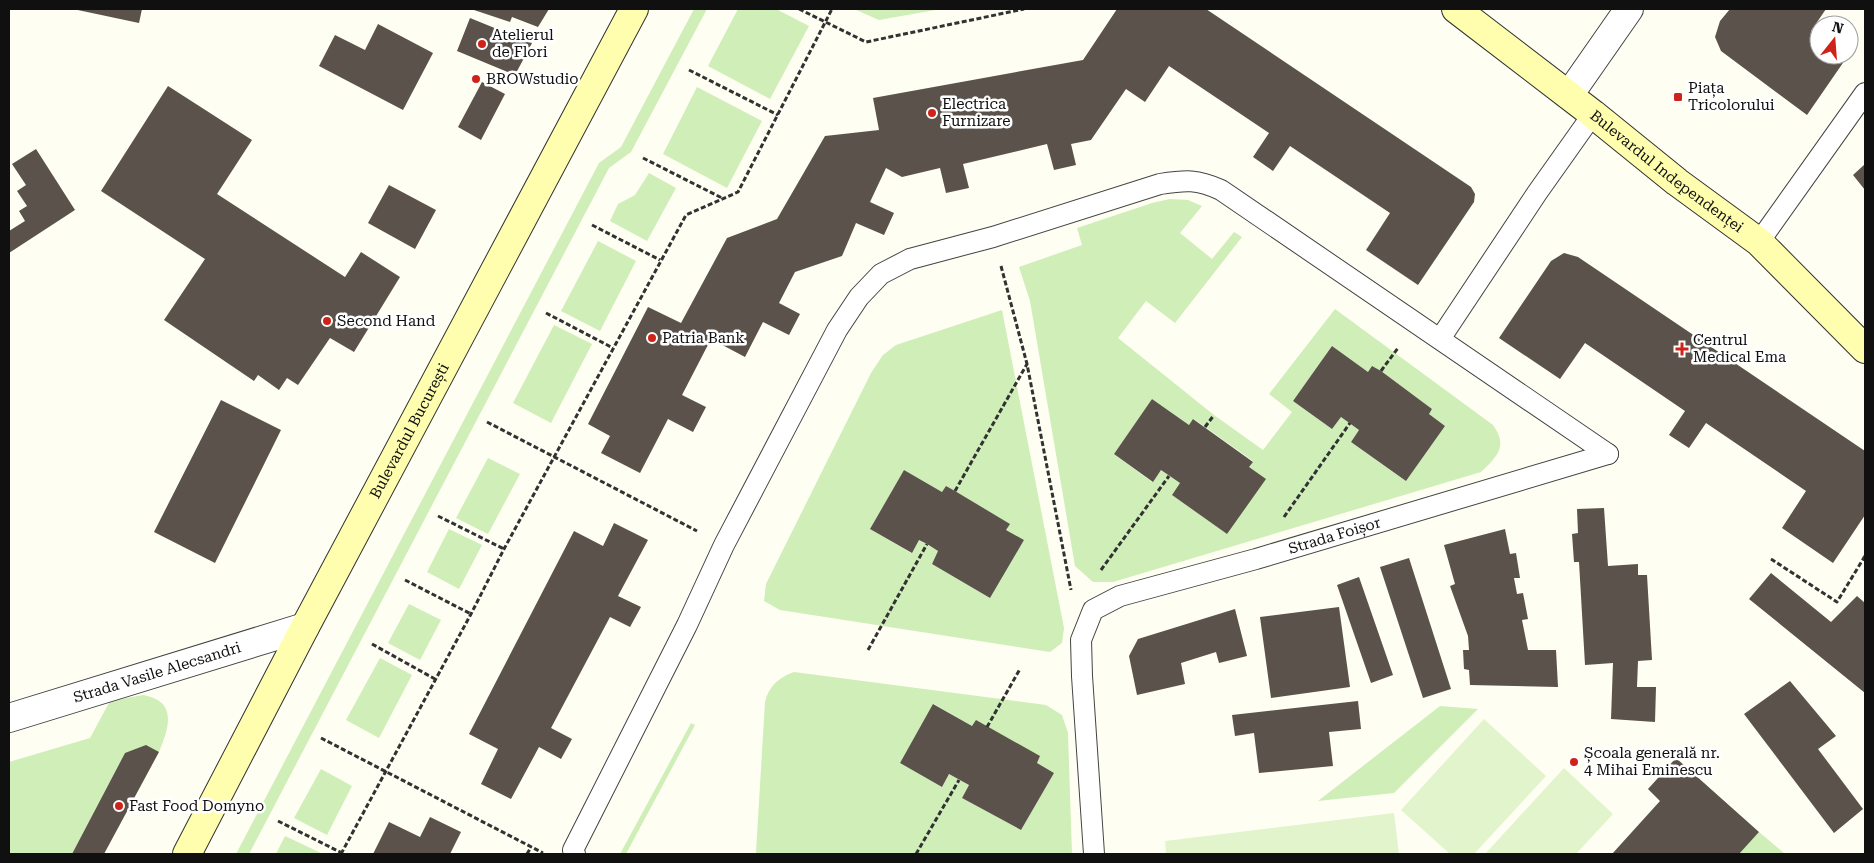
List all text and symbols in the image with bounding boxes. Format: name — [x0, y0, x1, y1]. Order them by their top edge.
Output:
north arrow — [1809, 15, 1859, 65]
text: N — [1830, 18, 1846, 37]
place label: Atelierul de Flori — [492, 26, 554, 61]
marker: Atelierul de Flori — [476, 38, 488, 50]
place label: BROWstudio — [486, 70, 579, 88]
marker: BROWstudio — [470, 73, 482, 85]
place label: Piața Tricolorului — [1688, 79, 1775, 114]
marker: Piața Tricolorului — [1672, 91, 1684, 103]
place label: Electrica Furnizare — [942, 95, 1010, 130]
street label: Bulevardul Independenței — [1586, 106, 1747, 237]
marker: Electrica Furnizare — [926, 107, 938, 119]
place label: Second Hand — [337, 312, 436, 330]
marker: Second Hand — [321, 315, 333, 327]
place label: Patria Bank — [662, 329, 745, 347]
place label: Centrul Medical Ema — [1693, 331, 1786, 366]
marker: Patria Bank — [646, 332, 658, 344]
marker: Centrul Medical Ema — [1675, 342, 1689, 356]
street label: Bulevardul București — [366, 360, 453, 502]
street label: Strada Foișor — [1286, 513, 1383, 558]
street label: Strada Vasile Alecsandri — [71, 638, 243, 707]
place label: Școala generală nr. 4 Mihai Eminescu — [1584, 744, 1720, 779]
marker: Școala generală nr. 4 Mihai Eminescu — [1568, 756, 1580, 768]
place label: Fast Food Domyno — [129, 797, 264, 815]
marker: Fast Food Domyno — [113, 800, 125, 812]

